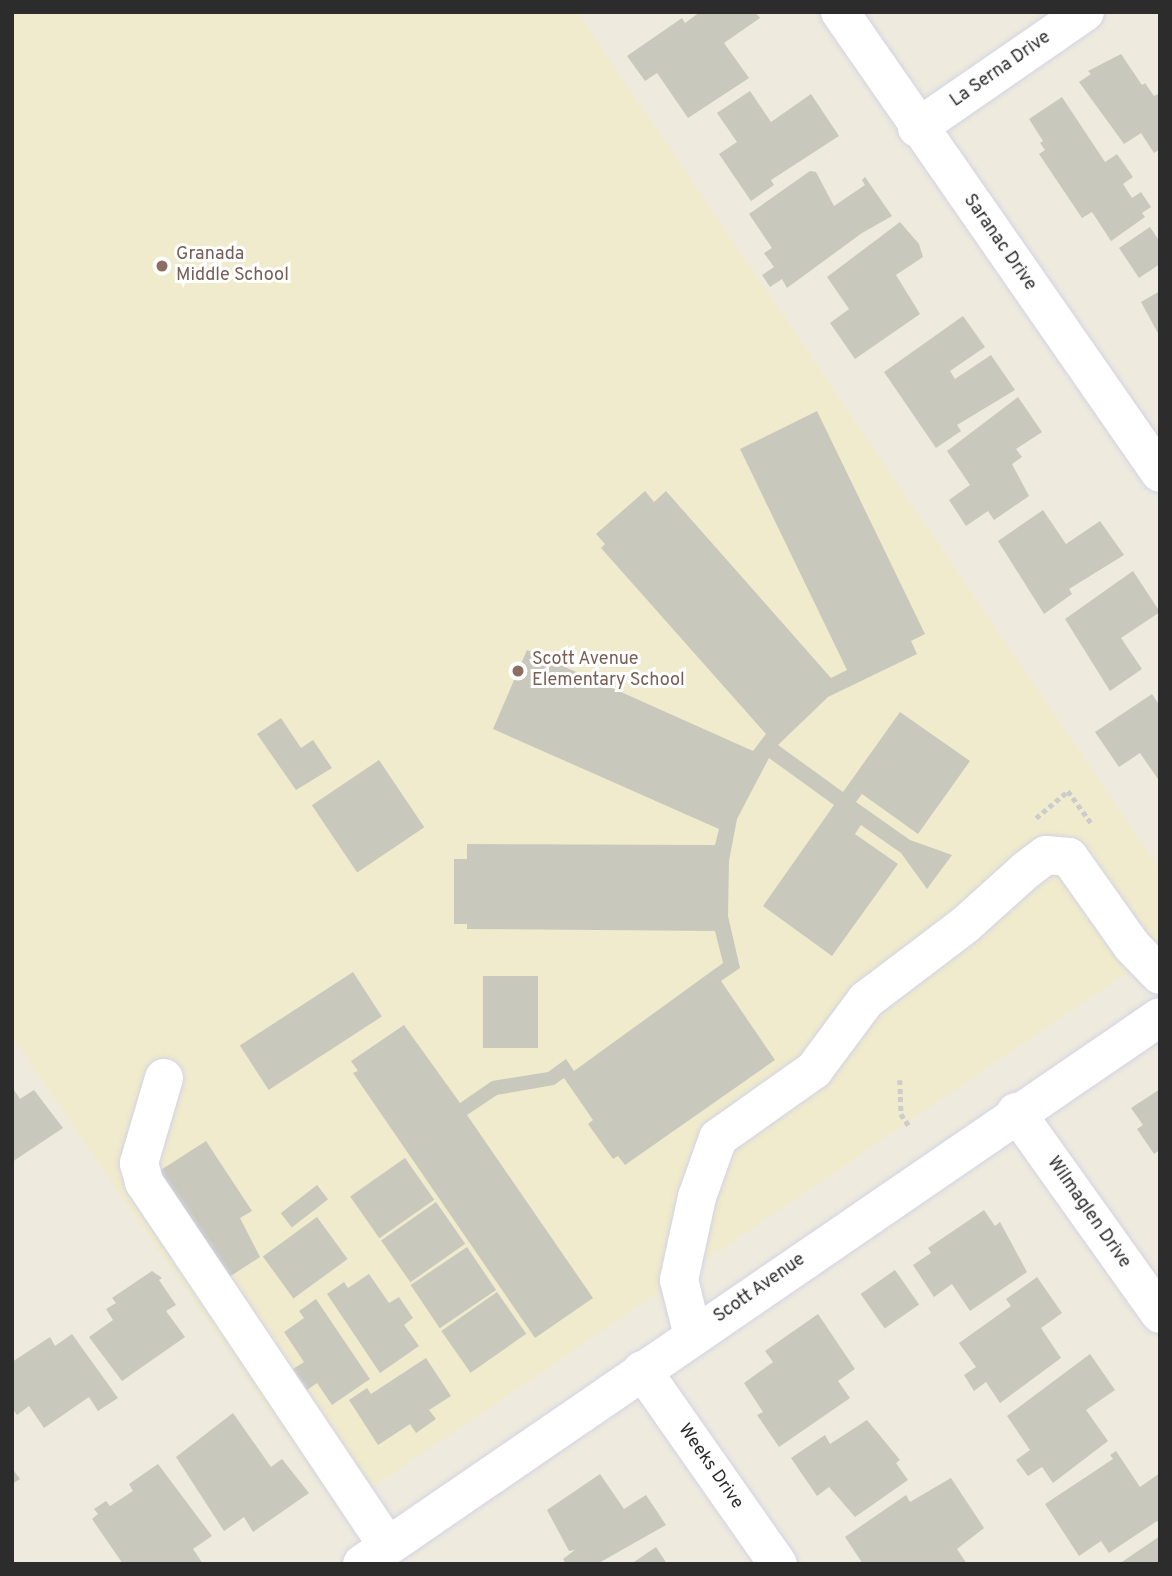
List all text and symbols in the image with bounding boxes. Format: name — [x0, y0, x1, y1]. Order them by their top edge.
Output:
street label: La Serna Drive — [947, 27, 1055, 113]
street label: Saranac Drive — [958, 191, 1040, 295]
place label: Granada Middle School — [176, 245, 289, 288]
marker: Granada Middle School — [154, 258, 170, 274]
place label: Scott Avenue Elementary School — [532, 650, 685, 692]
marker: Scott Avenue Elementary School — [510, 663, 526, 679]
street label: Wilmaglen Drive — [1042, 1153, 1134, 1273]
street label: Scott Avenue — [710, 1249, 810, 1329]
street label: Weeks Drive — [673, 1420, 747, 1514]

